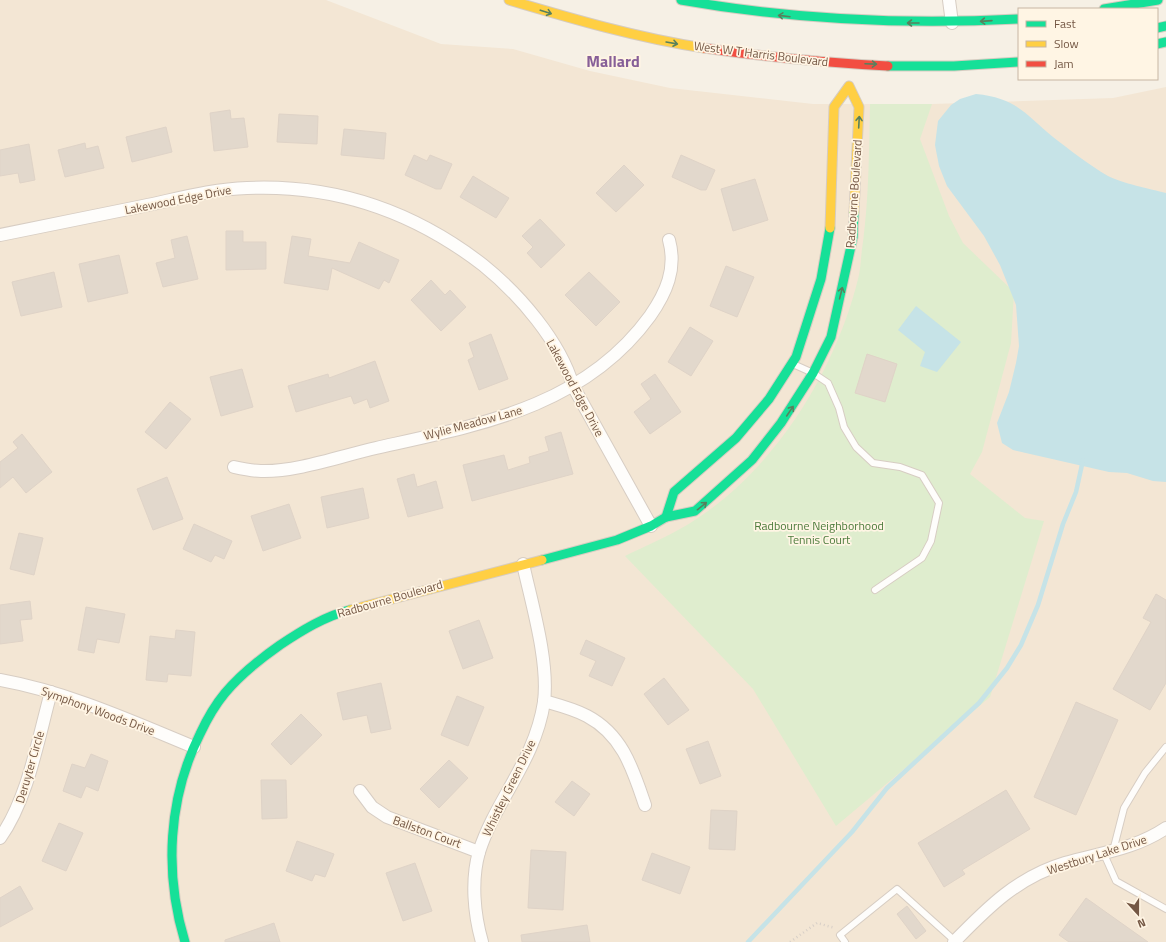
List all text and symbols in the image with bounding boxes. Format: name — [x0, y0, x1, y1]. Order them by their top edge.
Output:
legend — [1018, 8, 1158, 80]
one-way arrow — [539, 9, 552, 16]
one-way arrow — [778, 12, 791, 20]
text: Fast — [1054, 14, 1077, 33]
one-way arrow — [980, 18, 993, 25]
one-way arrow — [907, 19, 920, 27]
text: Slow — [1054, 34, 1079, 53]
street label: West W T Harris Boulevard — [693, 36, 829, 71]
one-way arrow — [665, 39, 678, 47]
district label: Mallard — [586, 49, 640, 73]
text: Jam — [1054, 54, 1074, 73]
one-way arrow — [864, 61, 877, 68]
one-way arrow — [855, 116, 862, 129]
street label: Radbourne Boulevard — [840, 139, 867, 249]
street label: Lakewood Edge Drive — [123, 180, 233, 219]
one-way arrow — [838, 286, 846, 299]
street label: Lakewood Edge Drive — [542, 336, 609, 440]
street label: Wylie Meadow Lane — [421, 400, 524, 445]
one-way arrow — [786, 405, 794, 416]
one-way arrow — [697, 501, 707, 510]
park label: Radbourne Neighborhood Tennis Court — [754, 516, 884, 549]
street label: Radbourne Boulevard — [335, 574, 445, 623]
street label: Symphony Woods Drive — [39, 681, 158, 740]
street label: Deruyter Circle — [10, 728, 49, 805]
street label: Whistley Green Drive — [477, 736, 540, 839]
street label: Ballston Court — [390, 810, 465, 853]
street label: Westbury Lake Drive — [1045, 829, 1149, 880]
north arrow — [1118, 894, 1158, 934]
text: N — [1135, 915, 1148, 932]

